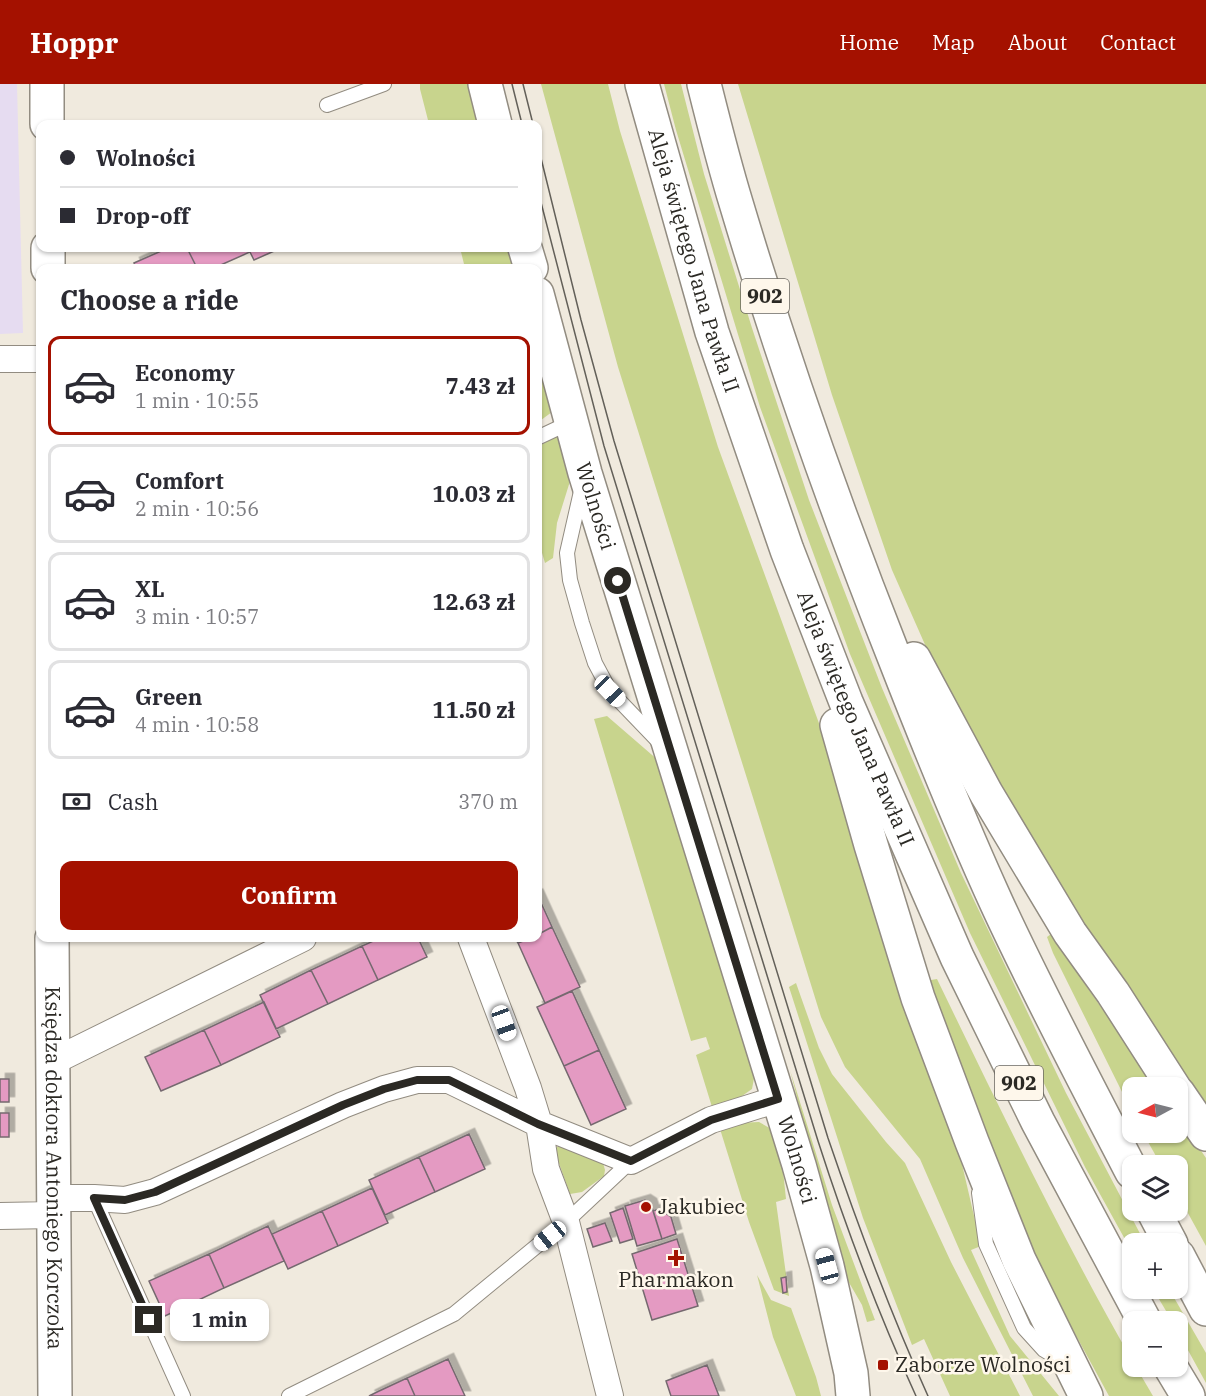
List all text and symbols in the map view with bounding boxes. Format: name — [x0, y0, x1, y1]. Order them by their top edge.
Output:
text: Hoppr — [30, 24, 118, 61]
text: Home — [839, 28, 899, 56]
text: Map — [932, 28, 975, 56]
text: About — [1008, 28, 1067, 56]
text: Contact — [1100, 28, 1176, 56]
street label: Aleja świętego Jana Pawła II — [642, 125, 747, 396]
text: Wolności — [96, 143, 195, 172]
text: Drop-off — [96, 201, 190, 230]
road number: 902 — [741, 279, 789, 313]
text: Choose a ride — [60, 282, 239, 317]
text: Economy — [135, 358, 235, 387]
icon: car — [63, 359, 117, 413]
text: 7.43 zł — [445, 371, 515, 400]
text: 1 min · 10:55 — [135, 387, 259, 414]
street label: Wolności — [570, 459, 623, 553]
text: Comfort — [135, 466, 224, 495]
icon: car — [63, 467, 117, 521]
text: 10.03 zł — [432, 479, 515, 508]
text: 2 min · 10:56 — [135, 495, 259, 522]
route start — [604, 567, 631, 594]
text: XL — [135, 574, 165, 603]
icon: car — [63, 575, 117, 629]
street label: Aleja świętego Jana Pawła II — [791, 586, 922, 850]
text: 12.63 zł — [432, 587, 515, 616]
text: 3 min · 10:57 — [135, 603, 259, 630]
car — [591, 672, 629, 710]
text: Green — [135, 682, 202, 711]
icon: car — [63, 683, 117, 737]
text: 11.50 zł — [432, 695, 515, 724]
text: 4 min · 10:58 — [135, 711, 259, 738]
icon: cash — [60, 785, 93, 818]
text: Cash — [108, 787, 159, 816]
text: 370 m — [458, 788, 518, 815]
button: Confirm — [60, 861, 518, 930]
street label: Księdza doktora Antoniego Korczoka — [39, 986, 70, 1350]
car — [489, 1003, 519, 1043]
road number: 902 — [995, 1066, 1043, 1100]
north arrow — [1122, 1077, 1188, 1143]
map controls — [1122, 1077, 1188, 1377]
street label: Wolności — [772, 1112, 824, 1207]
button: layers — [1122, 1155, 1188, 1221]
place label: Jakubiec — [658, 1192, 745, 1220]
marker: Jakubiec — [639, 1200, 653, 1214]
car — [530, 1218, 570, 1254]
button: + — [1122, 1233, 1188, 1299]
car — [814, 1246, 840, 1286]
marker: Pharmakon — [669, 1251, 683, 1265]
place label: Pharmakon — [618, 1265, 734, 1293]
callout: 1 min — [170, 1299, 269, 1341]
route end — [135, 1306, 162, 1333]
text: 1 min — [192, 1306, 248, 1333]
button: − — [1122, 1311, 1188, 1377]
place label: Zaborze Wolności — [895, 1350, 1071, 1378]
marker: Zaborze Wolności — [876, 1358, 890, 1372]

